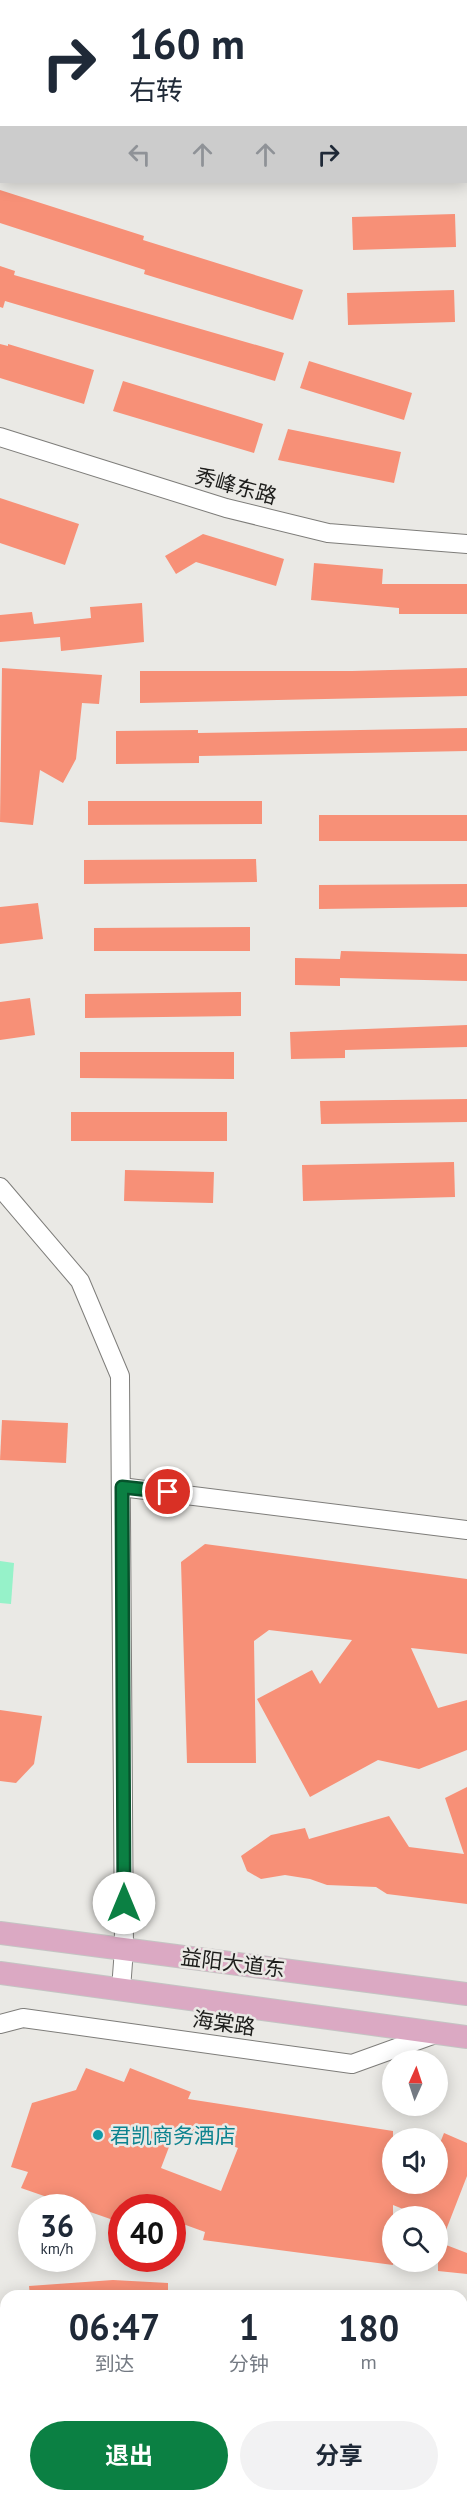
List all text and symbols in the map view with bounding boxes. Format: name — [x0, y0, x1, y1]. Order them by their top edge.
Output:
text: 160 m — [129, 16, 245, 71]
icon: right — [30, 24, 108, 102]
text: 右转 — [129, 73, 183, 107]
icon: left — [123, 138, 156, 171]
icon: ahead — [186, 138, 219, 171]
icon: ahead — [249, 138, 282, 171]
icon: right — [312, 138, 345, 171]
street label: 秀峰东路 — [192, 462, 280, 510]
pin — [142, 1466, 193, 1517]
icon: arrive — [151, 1475, 184, 1508]
position arrow — [92, 1871, 156, 1935]
street label: 益阳大道东 — [179, 1943, 287, 1983]
street label: 海棠路 — [191, 2005, 257, 2041]
north arrow — [382, 2050, 448, 2116]
map controls — [382, 2050, 448, 2272]
place label: 君凯商务酒店 — [110, 2122, 236, 2149]
marker: 君凯商务酒店 — [91, 2128, 105, 2142]
button: sound — [382, 2128, 448, 2194]
speed limit sign: 40 — [108, 2194, 186, 2272]
text: 36 — [40, 2206, 74, 2245]
button: search — [382, 2206, 448, 2272]
text: km/h — [41, 2239, 73, 2258]
text: 06:47 — [69, 2303, 160, 2350]
text: 1 — [239, 2303, 259, 2350]
text: 180 — [338, 2304, 399, 2351]
text: m — [360, 2349, 377, 2375]
text: 到达 — [95, 2351, 135, 2377]
text: 分钟 — [229, 2351, 269, 2377]
button: 退出 — [30, 2421, 228, 2490]
button: 分享 — [240, 2421, 438, 2490]

